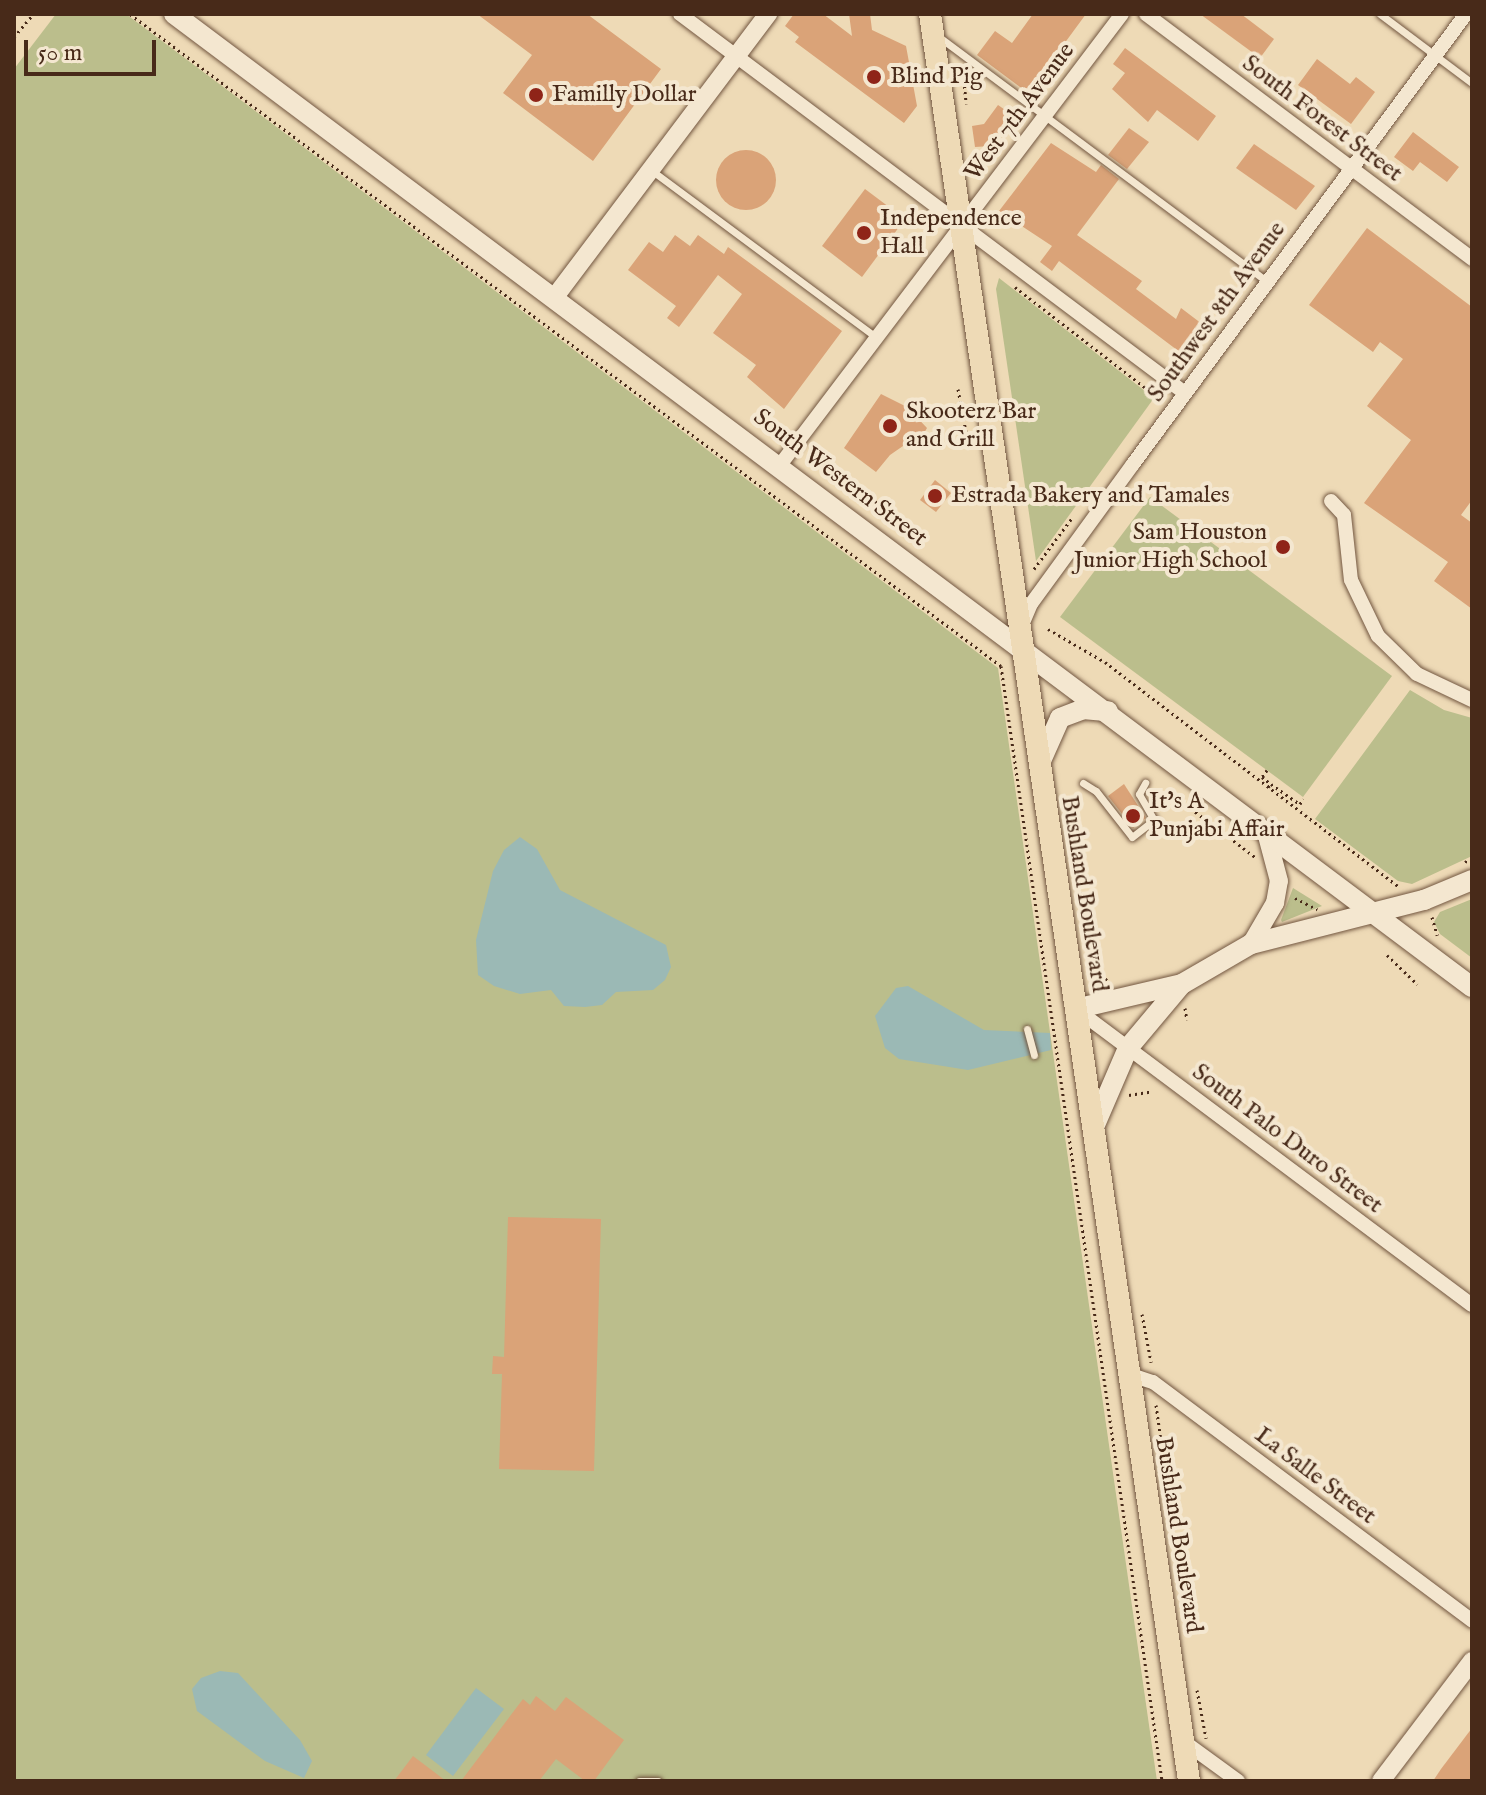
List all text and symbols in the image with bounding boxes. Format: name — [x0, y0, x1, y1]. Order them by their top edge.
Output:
scale bar — [28, 24, 160, 74]
street label: West 7th Avenue — [959, 37, 1081, 187]
text: 50 m — [38, 38, 82, 69]
street label: South Forest Street — [1236, 49, 1408, 189]
place label: Blind Pig — [890, 63, 983, 91]
marker: Blind Pig — [865, 68, 883, 86]
place label: Familly Dollar — [552, 81, 697, 109]
marker: Familly Dollar — [527, 86, 545, 104]
place label: Independence Hall — [880, 205, 1022, 261]
street label: Southwest 8th Avenue — [1142, 216, 1292, 408]
marker: Independence Hall — [855, 224, 873, 242]
place label: Skooterz Bar and Grill — [906, 398, 1036, 454]
street label: South Western Street — [747, 403, 933, 553]
marker: Skooterz Bar and Grill — [881, 417, 899, 435]
place label: Estrada Bakery and Tamales — [951, 482, 1230, 510]
marker: Estrada Bakery and Tamales — [926, 487, 944, 505]
place label: Sam Houston Junior High School — [1074, 519, 1267, 575]
marker: Sam Houston Junior High School — [1274, 538, 1292, 556]
place label: It's A Punjabi Affair — [1149, 788, 1285, 844]
street label: Bushland Boulevard — [1054, 794, 1114, 994]
marker: It's A Punjabi Affair — [1124, 807, 1142, 825]
street label: South Palo Duro Street — [1186, 1058, 1388, 1220]
street label: La Salle Street — [1249, 1421, 1381, 1531]
street label: Bushland Boulevard — [1148, 1435, 1208, 1635]

